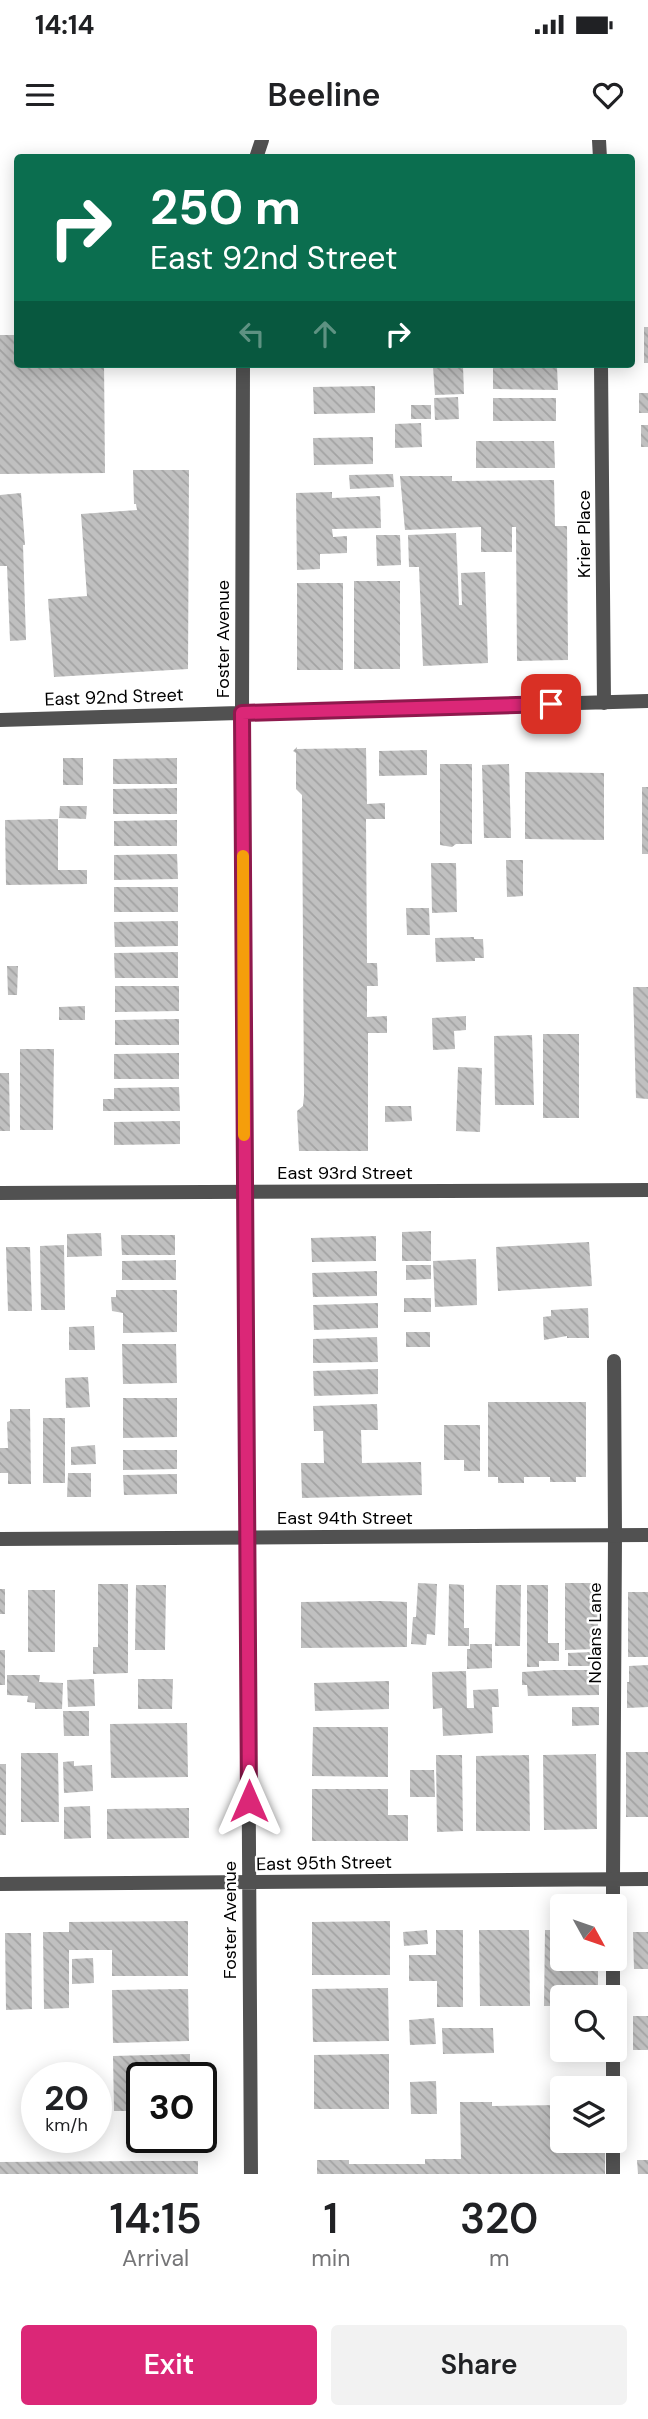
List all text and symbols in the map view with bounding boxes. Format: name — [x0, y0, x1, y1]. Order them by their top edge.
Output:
text: 14:14 — [35, 8, 94, 42]
text: Beeline — [268, 74, 380, 116]
icon: menu — [21, 76, 59, 114]
icon: heart — [589, 76, 627, 114]
text: 250 m — [150, 175, 301, 239]
icon: right — [35, 182, 126, 273]
text: East 92nd Street — [150, 237, 398, 279]
icon: left — [233, 315, 271, 353]
icon: ahead — [306, 315, 344, 353]
icon: right — [379, 315, 417, 353]
street label: Krier Place — [572, 490, 596, 578]
street label: Foster Avenue — [211, 580, 235, 698]
pin — [521, 674, 581, 734]
street label: East 92nd Street — [44, 683, 184, 711]
icon: arrive — [532, 685, 570, 723]
street label: East 93rd Street — [277, 1161, 413, 1185]
street label: East 94th Street — [277, 1506, 413, 1530]
street label: Nolans Lane — [583, 1583, 607, 1683]
position arrow — [212, 1764, 286, 1838]
street label: East 95th Street — [256, 1850, 392, 1876]
street label: Foster Avenue — [218, 1861, 242, 1979]
north arrow — [550, 1894, 626, 1970]
map controls — [550, 1894, 627, 2153]
button: search — [550, 1985, 627, 2062]
speed limit sign: 30 — [126, 2062, 217, 2153]
text: 20 — [44, 2075, 89, 2121]
button: layers — [550, 2076, 627, 2153]
text: km/h — [45, 2113, 88, 2137]
text: 14:15 — [110, 2191, 202, 2246]
text: 1 — [323, 2191, 338, 2246]
text: 320 — [460, 2191, 538, 2246]
text: Arrival — [122, 2243, 189, 2273]
text: min — [311, 2243, 350, 2273]
text: m — [489, 2243, 509, 2273]
button: Exit — [21, 2325, 317, 2405]
button: Share — [331, 2325, 627, 2405]

